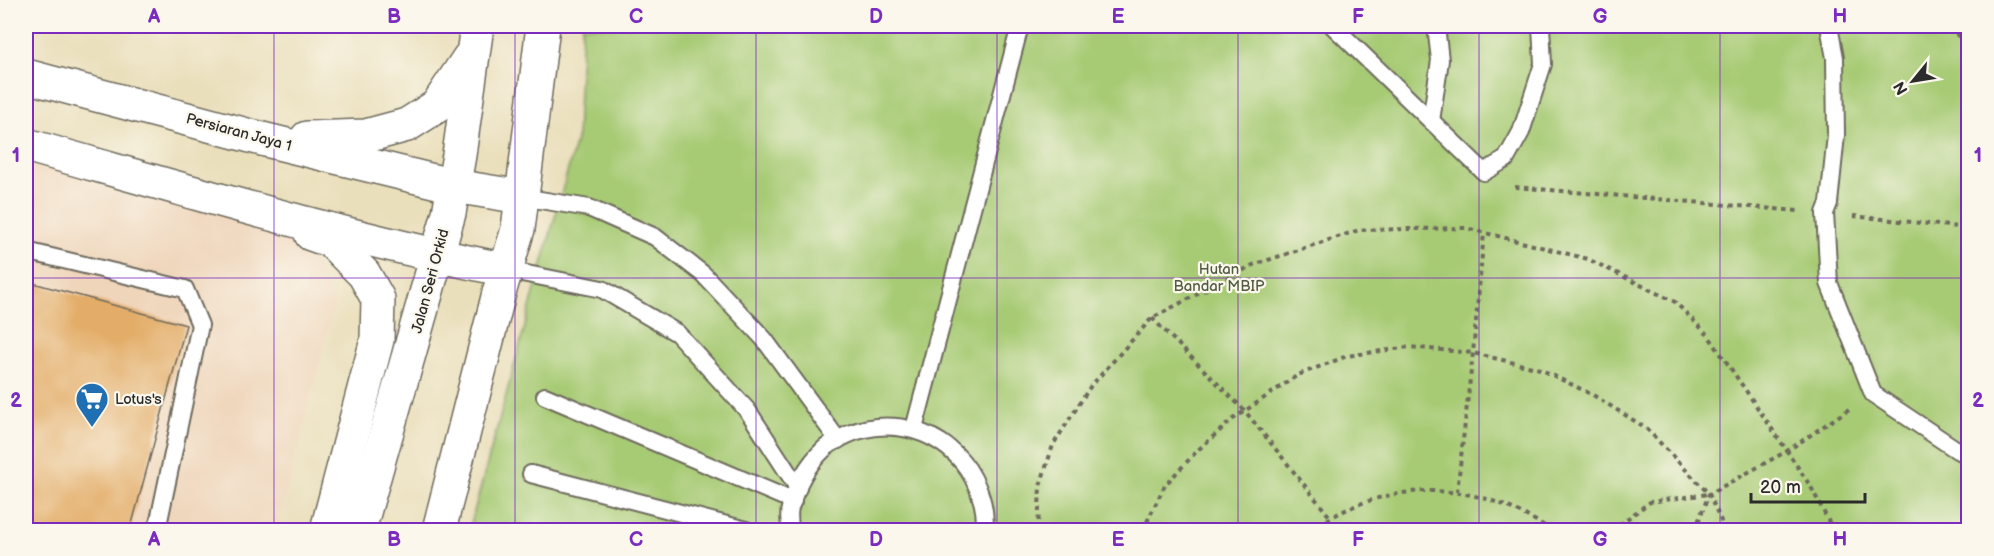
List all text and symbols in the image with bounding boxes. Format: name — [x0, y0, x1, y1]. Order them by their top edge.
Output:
text: A — [147, 5, 161, 29]
text: B — [387, 5, 401, 29]
text: C — [629, 5, 643, 29]
text: D — [869, 5, 883, 29]
text: E — [1112, 5, 1125, 29]
text: F — [1352, 5, 1364, 29]
text: G — [1593, 5, 1608, 29]
text: H — [1833, 5, 1847, 29]
north arrow — [1883, 51, 1943, 111]
text: N — [1890, 78, 1913, 98]
street label: Persiaran Jaya 1 — [184, 109, 294, 156]
text: 1 — [12, 144, 20, 168]
text: 1 — [1974, 144, 1982, 168]
street label: Jalan Seri Orkid — [407, 227, 454, 335]
park label: Hutan Bandar MBIP — [1173, 260, 1265, 296]
supermarket icon: Lotus's — [74, 381, 110, 428]
text: 2 — [10, 389, 22, 413]
text: 2 — [1972, 389, 1984, 413]
place label: Lotus's — [115, 390, 162, 409]
scale bar — [1751, 466, 1865, 504]
text: 20 m — [1760, 477, 1801, 498]
text: A — [147, 528, 161, 552]
text: B — [387, 528, 401, 552]
text: C — [629, 528, 643, 552]
text: D — [869, 528, 883, 552]
text: E — [1112, 528, 1125, 552]
text: F — [1352, 528, 1364, 552]
text: G — [1593, 528, 1608, 552]
text: H — [1833, 528, 1847, 552]

